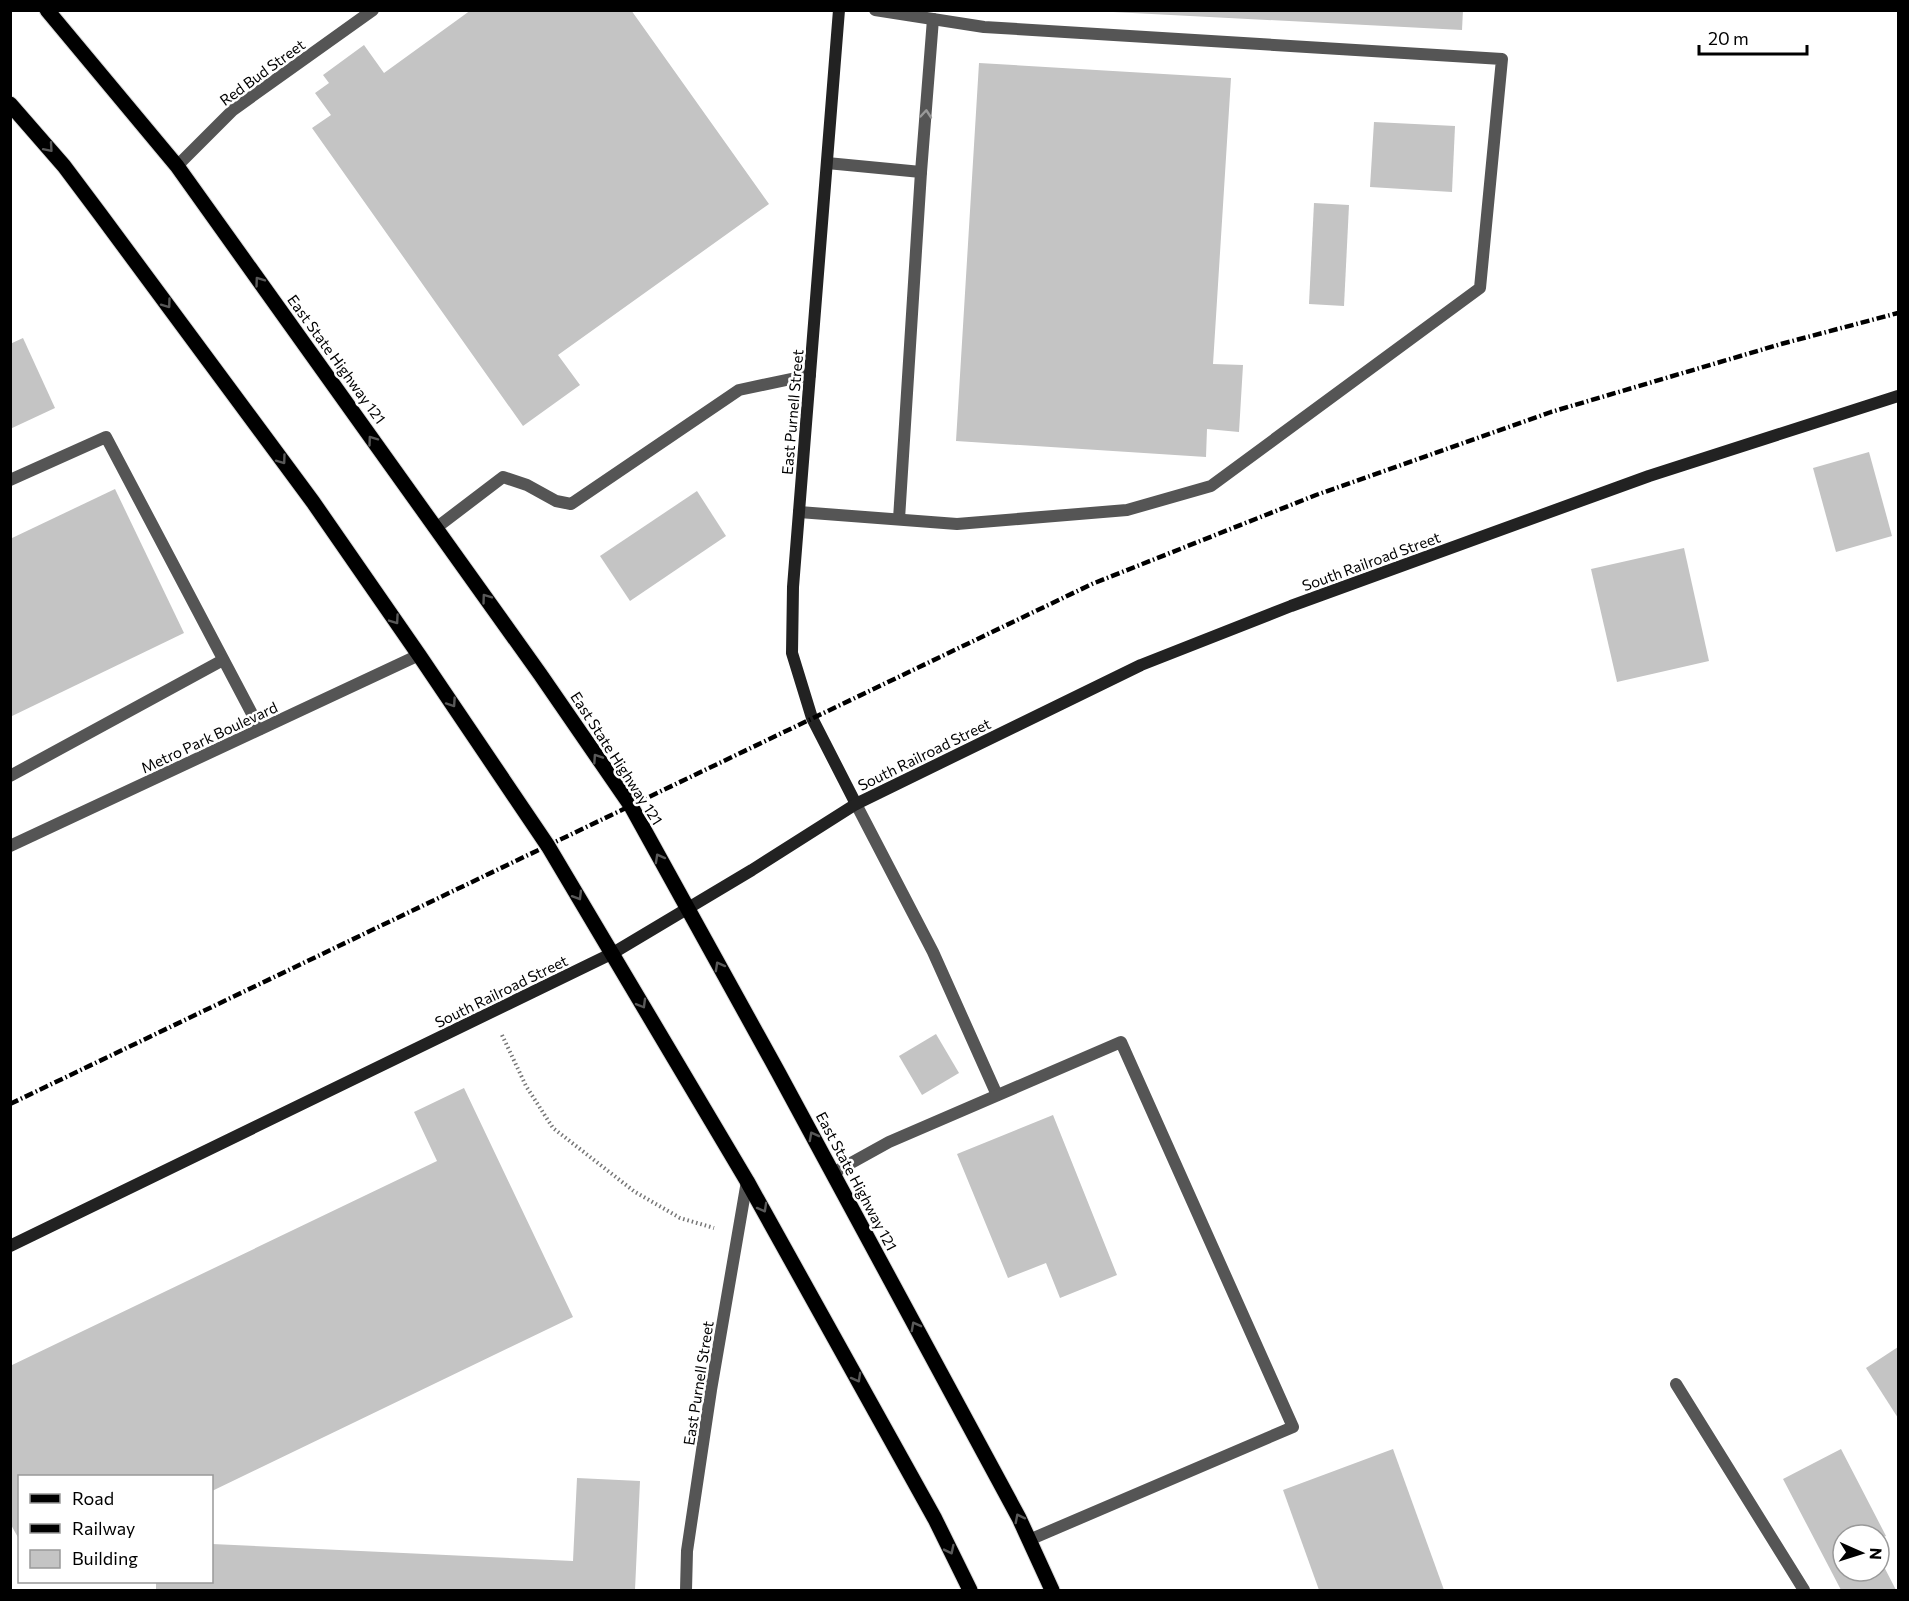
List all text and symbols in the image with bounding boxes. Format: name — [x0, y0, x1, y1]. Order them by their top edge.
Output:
scale bar — [1699, 18, 1807, 56]
text: 20 m — [1708, 27, 1749, 49]
street label: Red Bud Street — [216, 35, 308, 109]
one-way arrow — [919, 109, 932, 118]
one-way arrow — [41, 141, 52, 152]
one-way arrow — [255, 277, 266, 288]
street label: East State Highway 121 — [284, 291, 390, 427]
one-way arrow — [159, 297, 170, 308]
street label: East Purnell Street — [778, 349, 806, 475]
one-way arrow — [368, 435, 379, 446]
one-way arrow — [275, 454, 286, 465]
street label: South Railroad Street — [1299, 528, 1443, 594]
one-way arrow — [482, 594, 493, 605]
one-way arrow — [388, 613, 399, 624]
street label: East State Highway 121 — [567, 688, 667, 828]
one-way arrow — [445, 696, 456, 707]
street label: Metro Park Boulevard — [138, 697, 280, 777]
street label: South Railroad Street — [855, 714, 993, 794]
one-way arrow — [593, 754, 605, 764]
one-way arrow — [655, 854, 666, 864]
one-way arrow — [571, 890, 583, 900]
street label: South Railroad Street — [432, 951, 570, 1031]
one-way arrow — [714, 962, 726, 972]
one-way arrow — [635, 998, 647, 1008]
street label: East State Highway 121 — [813, 1108, 901, 1254]
one-way arrow — [809, 1132, 820, 1143]
one-way arrow — [755, 1202, 767, 1212]
street label: East Purnell Street — [679, 1319, 717, 1447]
one-way arrow — [911, 1322, 922, 1333]
one-way arrow — [850, 1372, 861, 1383]
legend — [18, 1475, 213, 1583]
text: Road — [72, 1487, 114, 1509]
one-way arrow — [1015, 1514, 1026, 1525]
text: Railway — [72, 1517, 135, 1539]
north arrow — [1831, 1523, 1891, 1583]
one-way arrow — [943, 1543, 954, 1554]
text: Building — [72, 1547, 138, 1569]
text: N — [1867, 1547, 1886, 1560]

